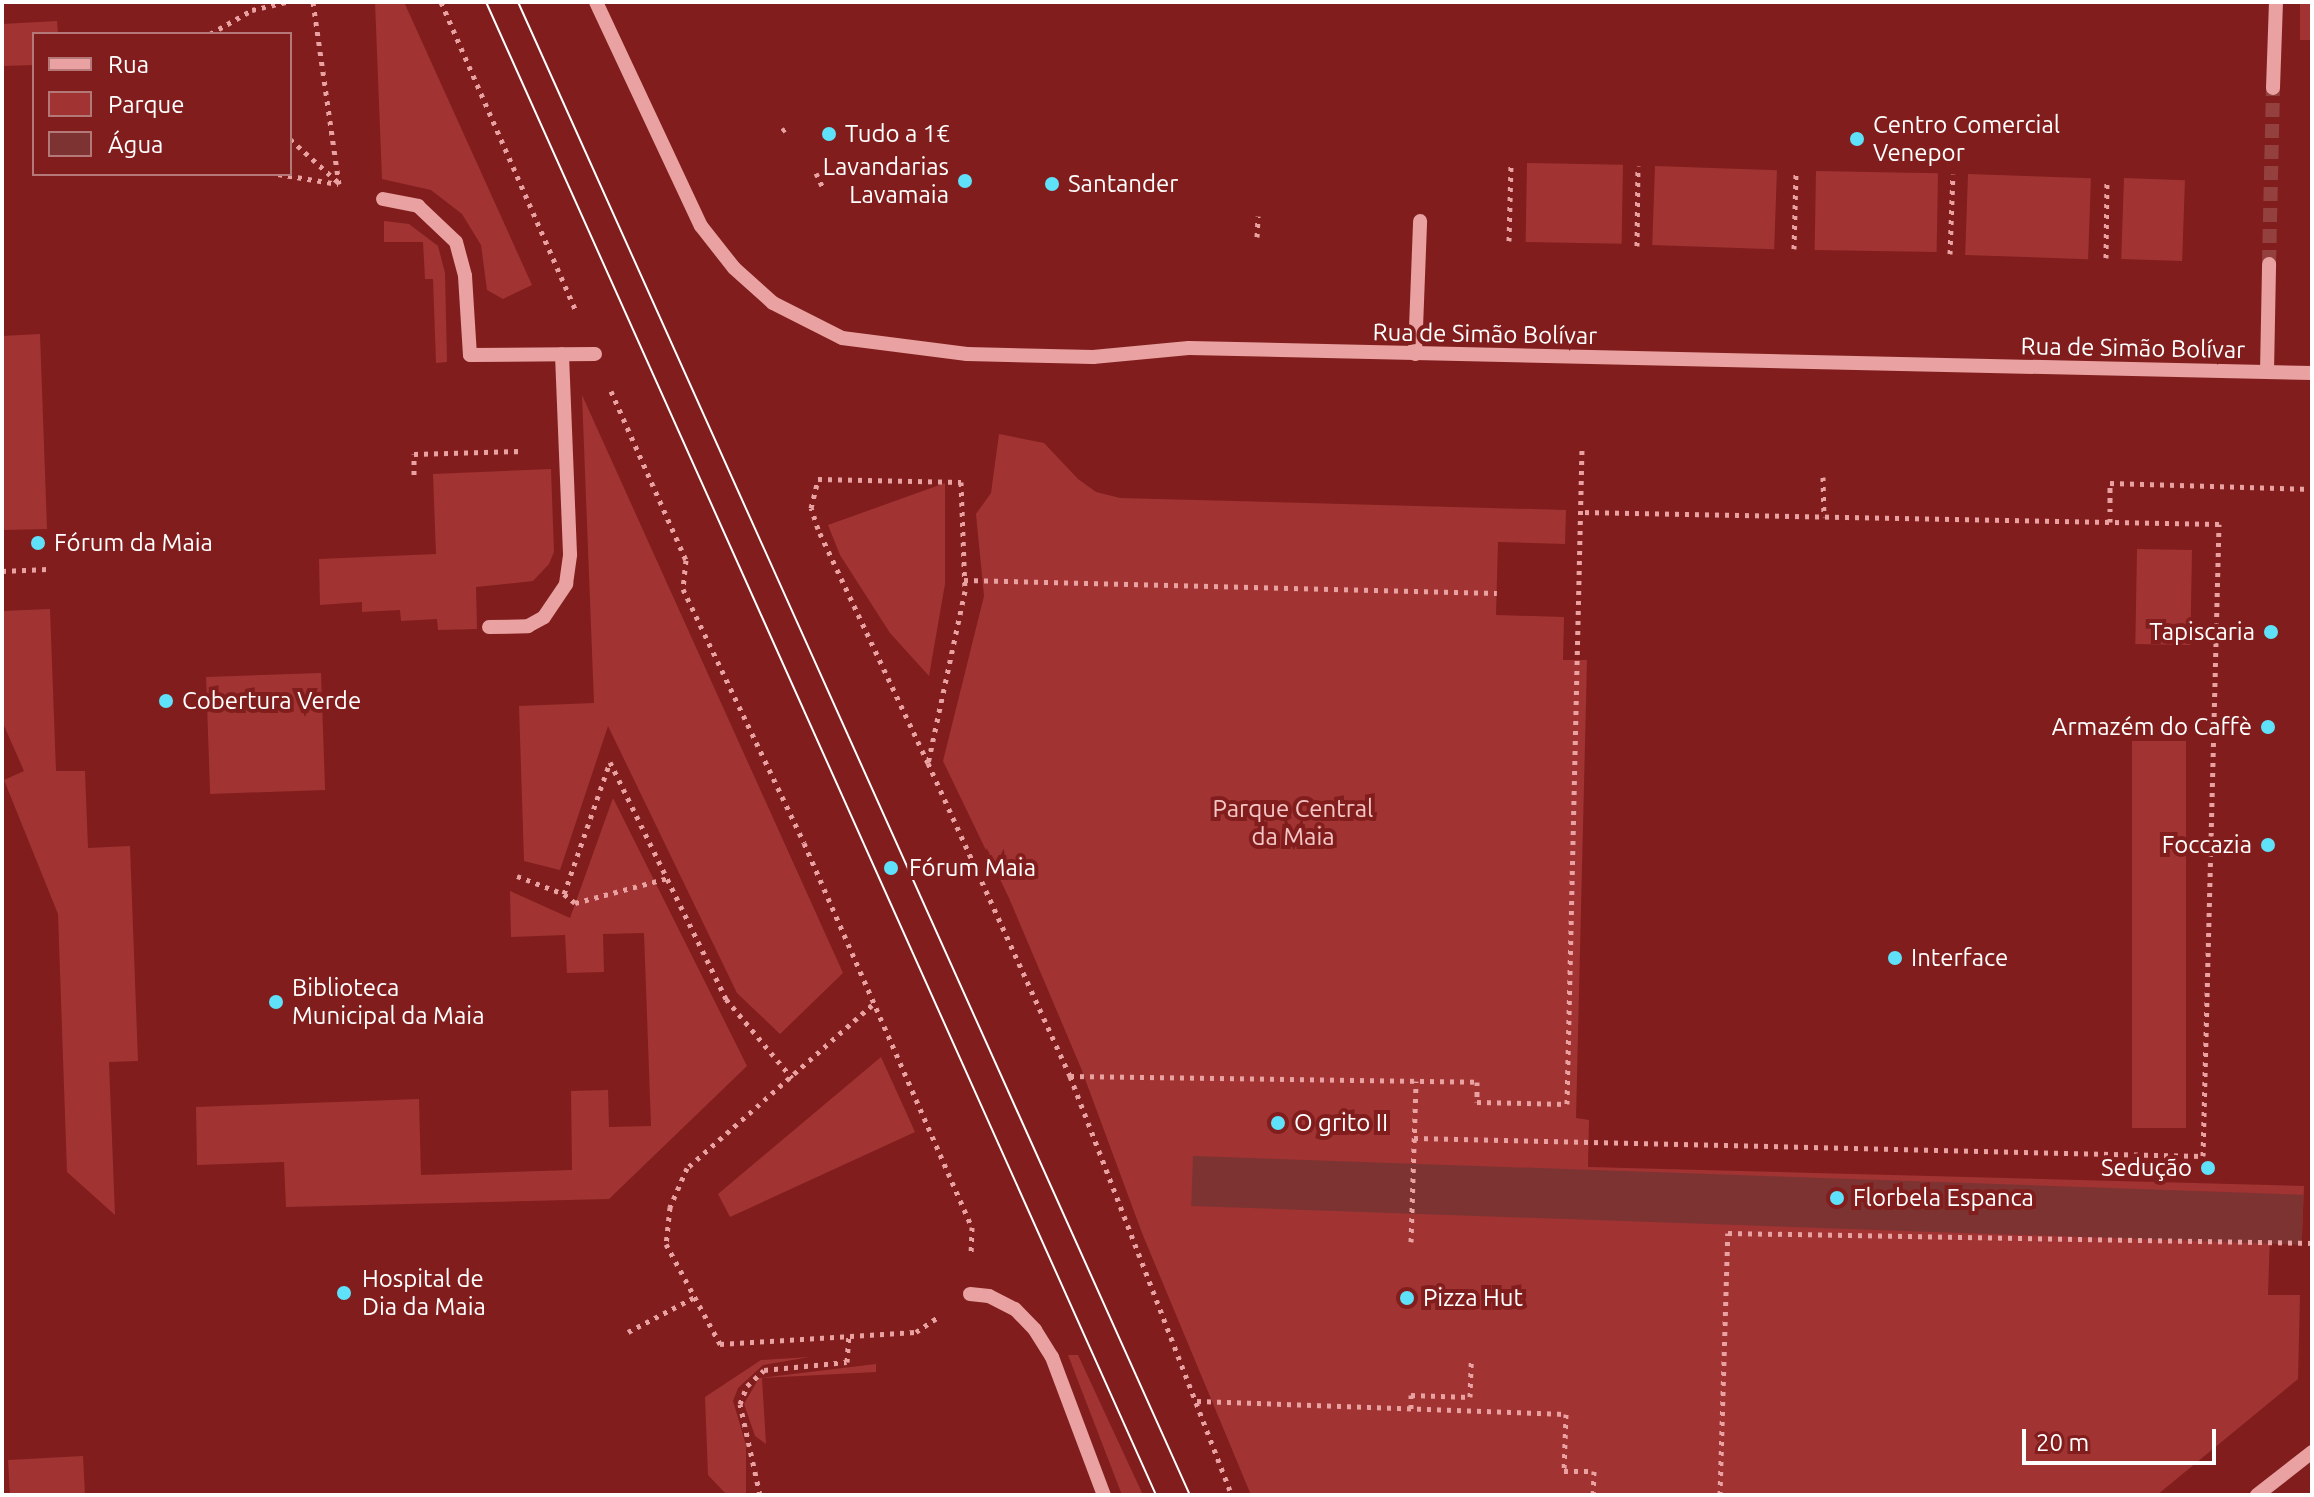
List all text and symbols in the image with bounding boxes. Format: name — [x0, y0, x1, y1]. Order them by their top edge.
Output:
legend — [32, 32, 292, 176]
text: Rua — [108, 51, 149, 78]
text: Parque — [108, 91, 185, 118]
place label: Centro Comercial Venepor — [1873, 111, 2060, 167]
place label: Tudo a 1€ — [845, 120, 950, 148]
marker: Tudo a 1€ — [820, 125, 838, 143]
marker: Centro Comercial Venepor — [1848, 130, 1866, 148]
text: Água — [108, 131, 163, 158]
place label: Lavandarias Lavamaia — [823, 153, 949, 209]
place label: Santander — [1068, 170, 1178, 198]
marker: Lavandarias Lavamaia — [956, 172, 974, 190]
marker: Santander — [1043, 175, 1061, 193]
street label: Rua de Simão Bolívar — [1372, 318, 1598, 350]
street label: Rua de Simão Bolívar — [2020, 332, 2246, 364]
place label: Fórum da Maia — [54, 529, 213, 557]
marker: Fórum da Maia — [29, 534, 47, 552]
place label: Tapiscaria — [2149, 618, 2255, 646]
marker: Tapiscaria — [2262, 623, 2280, 641]
place label: Cobertura Verde — [182, 687, 361, 715]
marker: Cobertura Verde — [157, 692, 175, 710]
place label: Armazém do Caffè — [2052, 713, 2252, 741]
marker: Armazém do Caffè — [2259, 718, 2277, 736]
park label: Parque Central da Maia — [1213, 795, 1373, 851]
place label: Foccazia — [2162, 831, 2252, 859]
marker: Foccazia — [2259, 836, 2277, 854]
place label: Fórum Maia — [909, 854, 1036, 882]
marker: Fórum Maia — [880, 857, 902, 879]
place label: Interface — [1911, 944, 2008, 972]
marker: Interface — [1886, 949, 1904, 967]
place label: Biblioteca Municipal da Maia — [292, 974, 484, 1030]
marker: Biblioteca Municipal da Maia — [267, 993, 285, 1011]
place label: O grito II — [1294, 1109, 1388, 1137]
marker: O grito II — [1269, 1114, 1287, 1132]
place label: Sedução — [2101, 1154, 2192, 1182]
marker: Sedução — [2199, 1159, 2217, 1177]
place label: Florbela Espanca — [1853, 1184, 2034, 1212]
marker: Florbela Espanca — [1828, 1189, 1846, 1207]
place label: Hospital de Dia da Maia — [362, 1265, 486, 1321]
marker: Hospital de Dia da Maia — [333, 1282, 355, 1304]
place label: Pizza Hut — [1423, 1284, 1523, 1312]
marker: Pizza Hut — [1398, 1289, 1416, 1307]
scale bar — [2026, 1413, 2220, 1463]
text: 20 m — [2036, 1429, 2089, 1456]

